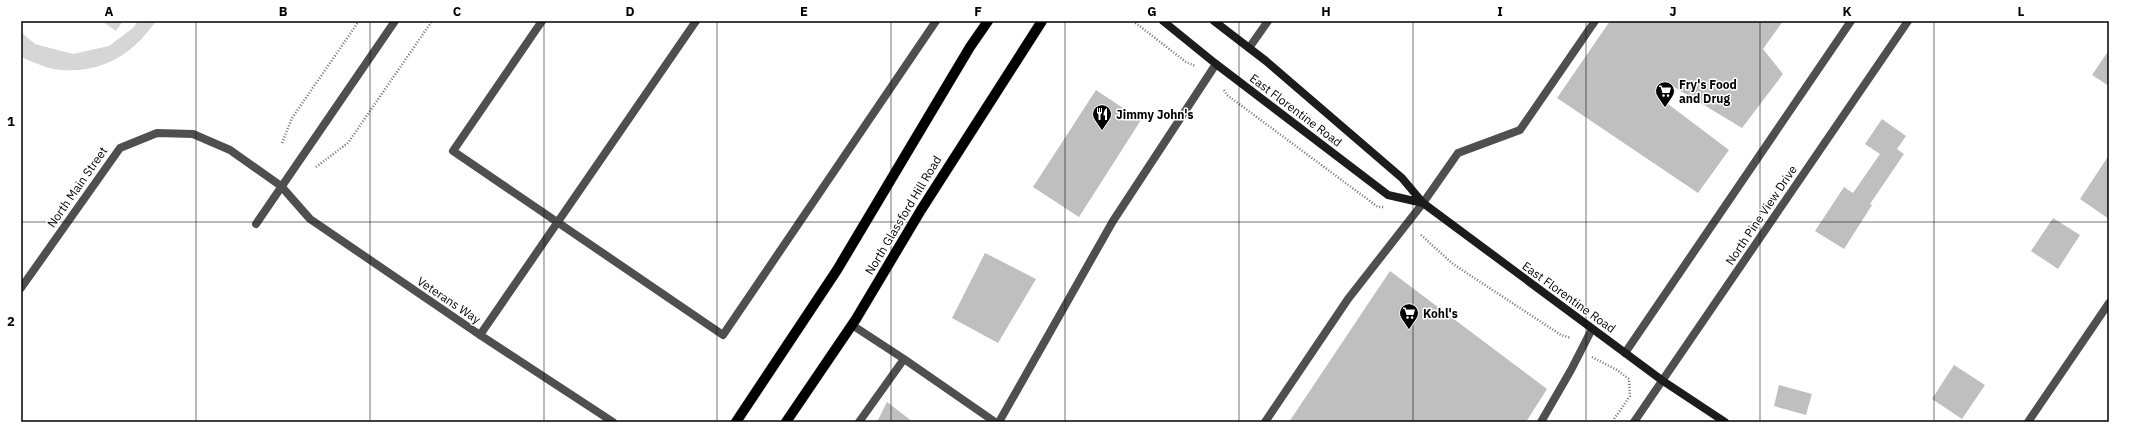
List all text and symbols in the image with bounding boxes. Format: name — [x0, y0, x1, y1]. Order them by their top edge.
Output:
text: A — [105, 3, 114, 20]
text: B — [279, 3, 288, 20]
text: C — [453, 3, 462, 20]
text: D — [625, 3, 635, 20]
text: E — [800, 3, 808, 20]
text: F — [974, 3, 982, 20]
text: G — [1147, 3, 1157, 20]
text: H — [1321, 3, 1331, 20]
text: I — [1497, 3, 1503, 20]
text: J — [1669, 3, 1677, 20]
text: K — [1842, 3, 1852, 20]
text: L — [2018, 3, 2025, 20]
street label: East Florentine Road — [1247, 70, 1345, 150]
place label: Fry's Food and Drug — [1679, 77, 1737, 106]
supermarket icon: Fry's Food and Drug — [1654, 80, 1676, 108]
restaurant icon: Jimmy John's — [1091, 103, 1113, 131]
place label: Jimmy John's — [1116, 107, 1194, 122]
text: 1 — [7, 113, 15, 130]
street label: North Main Street — [44, 144, 110, 230]
street label: North Glassford Hill Road — [862, 153, 944, 277]
street label: North Pine View Drive — [1722, 162, 1800, 268]
street label: East Florentine Road — [1519, 258, 1619, 336]
street label: Veterans Way — [414, 273, 484, 327]
supermarket icon: Kohl's — [1398, 302, 1420, 330]
place label: Kohl's — [1423, 306, 1458, 321]
text: 2 — [7, 313, 15, 330]

